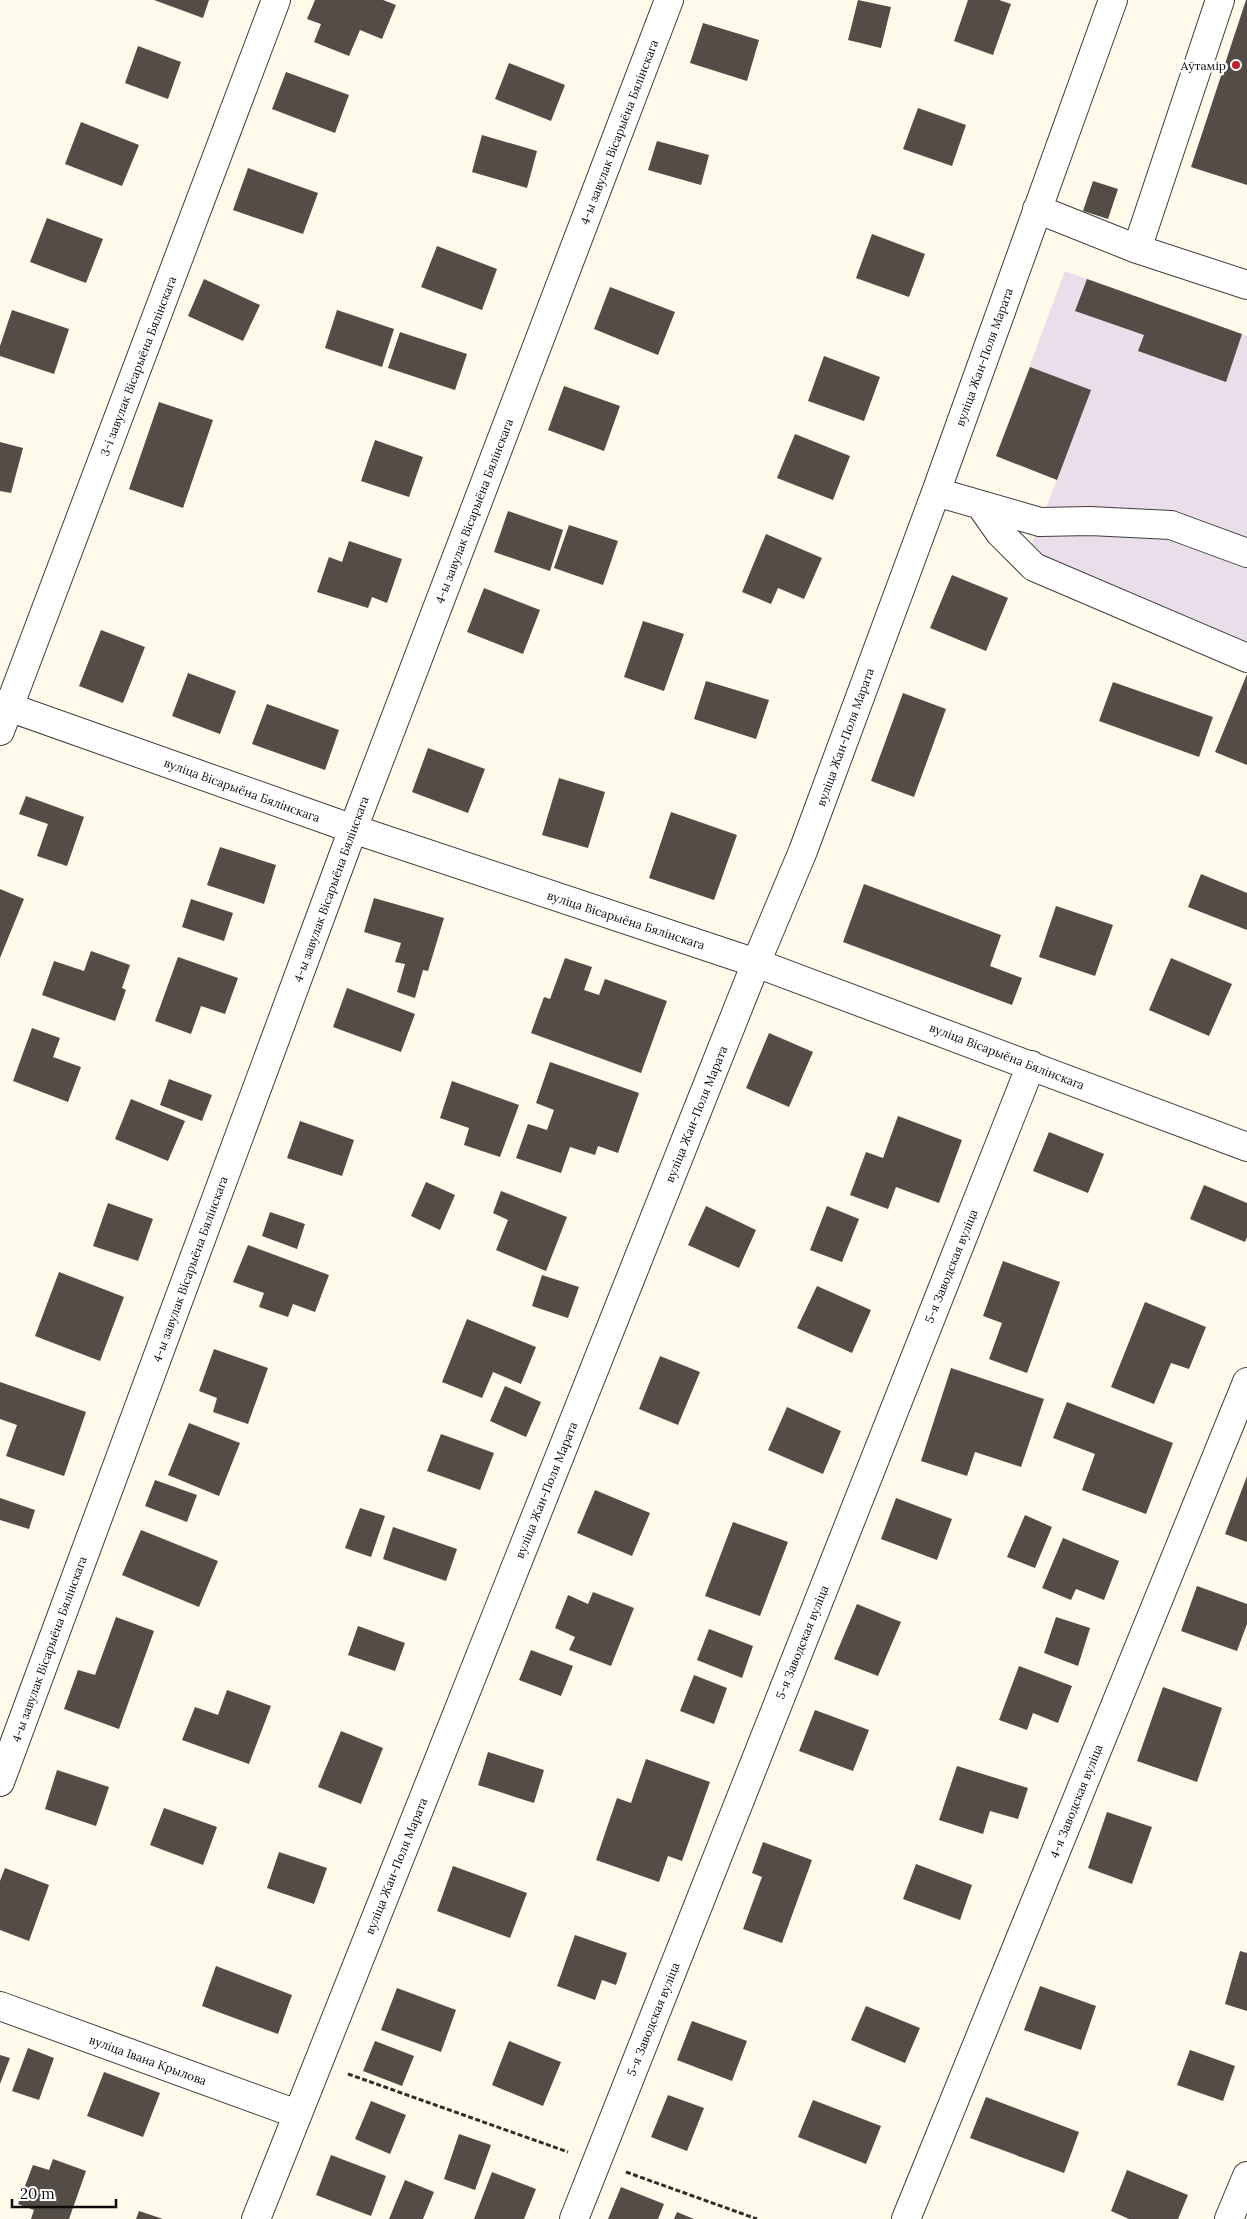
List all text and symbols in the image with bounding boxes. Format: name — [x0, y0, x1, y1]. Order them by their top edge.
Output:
street label: 4-ы завулак Вісарыёна Бялінскага — [577, 37, 661, 227]
place label: Аўтамір — [1180, 58, 1226, 73]
marker: Аўтамір — [1230, 59, 1242, 71]
street label: 3-і завулак Вісарыёна Бялінскага — [97, 274, 179, 458]
street label: вуліца Жан-Поля Марата — [952, 286, 1016, 428]
street label: 4-ы завулак Вісарыёна Бялінскага — [432, 416, 516, 606]
street label: вуліца Жан-Поля Марата — [813, 666, 877, 808]
street label: вуліца Вісарыёна Бялінскага — [162, 755, 322, 825]
street label: 4-ы завулак Вісарыёна Бялінскага — [290, 794, 372, 984]
street label: вуліца Вісарыёна Бялінскага — [545, 887, 707, 953]
street label: вуліца Вісарыёна Бялінскага — [927, 1019, 1087, 1093]
street label: вуліца Жан-Поля Марата — [662, 1043, 730, 1185]
street label: 4-ы завулак Вісарыёна Бялінскага — [149, 1174, 231, 1364]
street label: 5-я Заводская вуліца — [921, 1207, 981, 1325]
street label: вуліца Жан-Поля Марата — [512, 1419, 580, 1561]
street label: 4-ы завулак Вісарыёна Бялінскага — [8, 1554, 90, 1744]
street label: 5-я Заводская вуліца — [772, 1583, 832, 1701]
street label: 4-я Заводская вуліца — [1046, 1742, 1106, 1860]
street label: вуліца Жан-Поля Марата — [362, 1795, 430, 1937]
street label: 5-я Заводская вуліца — [623, 1960, 683, 2078]
street label: вуліца Івана Крылова — [87, 2032, 209, 2088]
scale bar — [12, 2176, 116, 2208]
text: 20 m — [20, 2184, 55, 2203]

